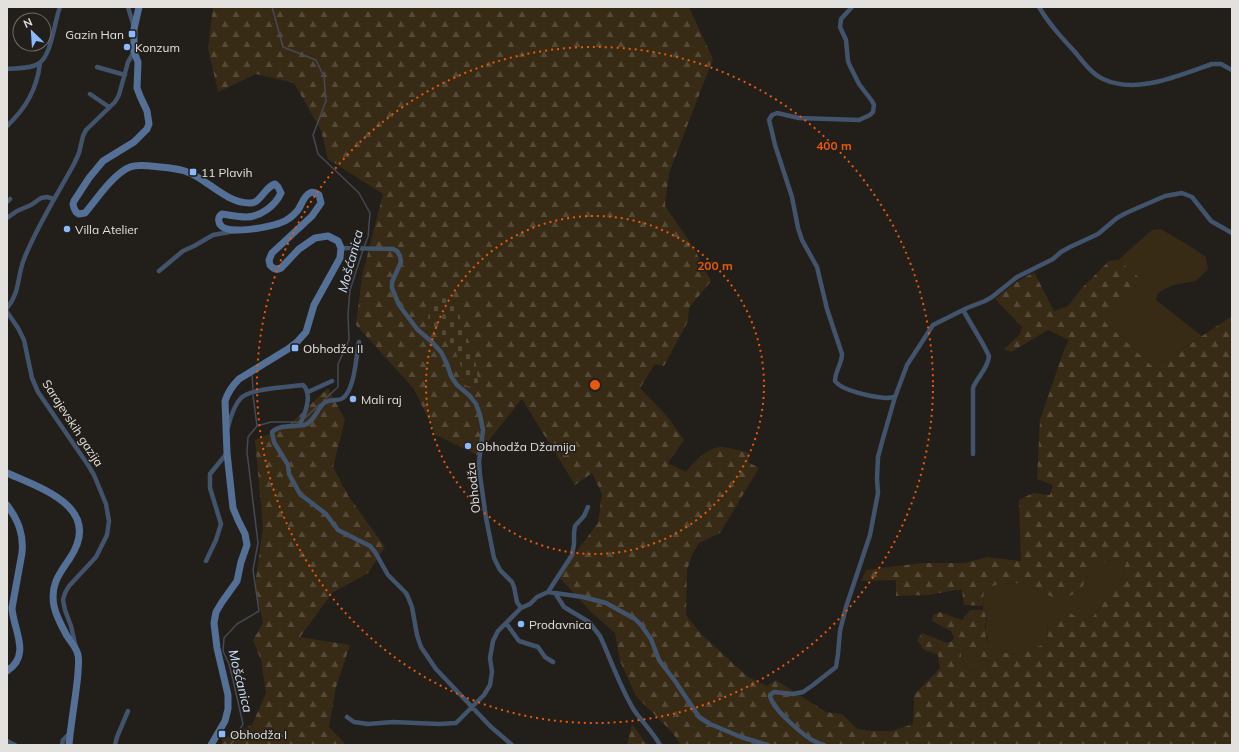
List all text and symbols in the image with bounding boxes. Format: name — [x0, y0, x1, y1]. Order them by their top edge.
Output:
north arrow — [12, 12, 52, 52]
text: N — [21, 15, 34, 31]
place label: Gazin Han — [65, 27, 124, 42]
marker: Gazin Han — [127, 29, 137, 39]
place label: Konzum — [135, 40, 180, 55]
marker: Konzum — [122, 42, 132, 52]
text: 400 m — [816, 138, 852, 153]
place label: 11 Plavih — [201, 165, 253, 180]
marker: 11 Plavih — [188, 167, 198, 177]
place label: Villa Atelier — [75, 222, 139, 237]
marker: Villa Atelier — [62, 224, 72, 234]
water label: Mošćanica — [334, 228, 366, 294]
text: 200 m — [697, 258, 733, 273]
place label: Obhodža II — [303, 341, 363, 356]
marker: Obhodža II — [290, 343, 300, 353]
street label: Sarajevskih gazija — [39, 377, 107, 469]
centre of rings — [588, 378, 602, 392]
place label: Mali raj — [361, 392, 402, 407]
marker: Mali raj — [348, 394, 358, 404]
place label: Obhodža Džamija — [476, 439, 576, 454]
marker: Obhodža Džamija — [463, 441, 473, 451]
street label: Obhodža — [463, 462, 483, 514]
place label: Prodavnica — [529, 617, 592, 632]
marker: Prodavnica — [516, 619, 526, 629]
water label: Mošćanica — [225, 648, 257, 714]
place label: Obhodža I — [230, 727, 287, 742]
marker: Obhodža I — [217, 729, 227, 739]

